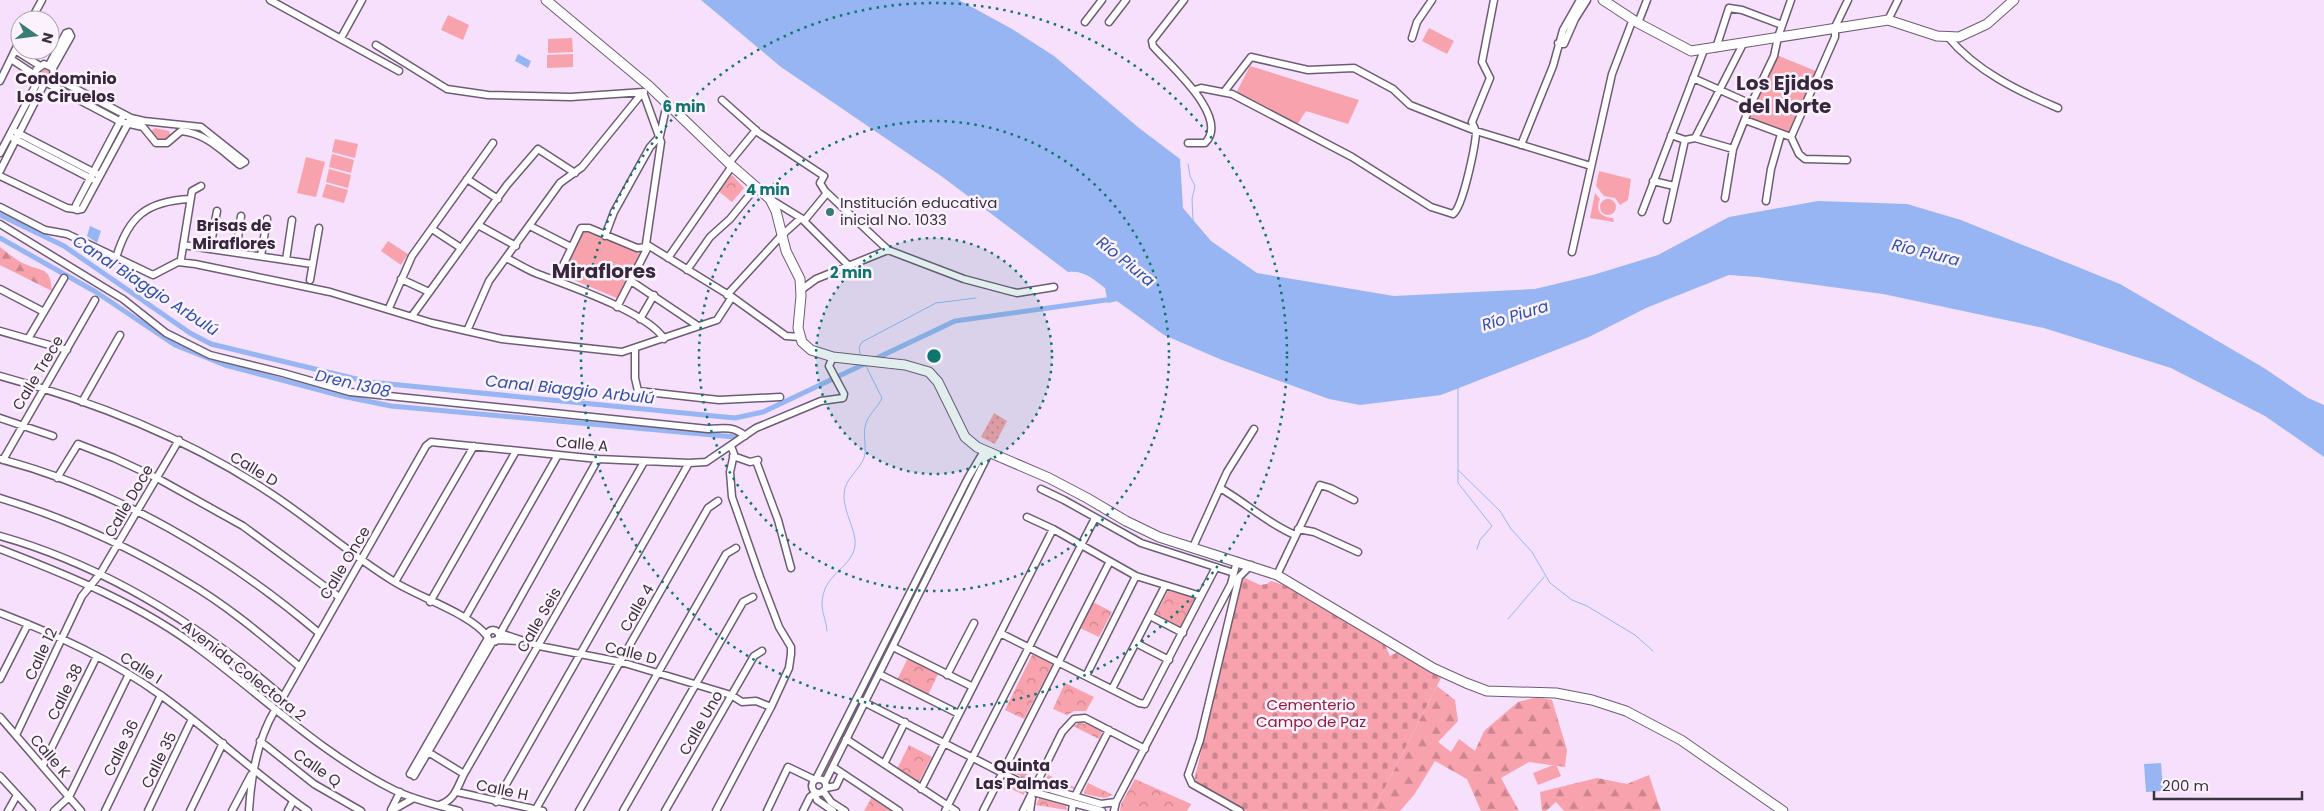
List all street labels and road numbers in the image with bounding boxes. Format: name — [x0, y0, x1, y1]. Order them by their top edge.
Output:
street label: Calle Trece — [7, 331, 68, 414]
street label: Calle A — [555, 431, 609, 456]
street label: Calle D — [226, 446, 282, 491]
street label: Calle Doce — [99, 460, 158, 541]
street label: Calle Once — [314, 522, 375, 603]
street label: Calle 4 — [615, 580, 659, 635]
street label: Calle Seis — [511, 583, 566, 656]
street label: Avenida Colectora 2 — [178, 616, 311, 726]
street label: Calle 12 — [19, 624, 62, 684]
street label: Calle D — [603, 636, 659, 669]
street label: Calle I — [116, 646, 166, 689]
street label: Calle 38 — [42, 660, 87, 724]
street label: Calle Uno — [674, 686, 728, 759]
street label: Calle 36 — [98, 716, 143, 780]
street label: Calle 35 — [136, 728, 181, 792]
street label: Calle K — [26, 729, 75, 782]
street label: Calle Q — [289, 743, 346, 792]
street label: Calle H — [474, 774, 530, 805]

